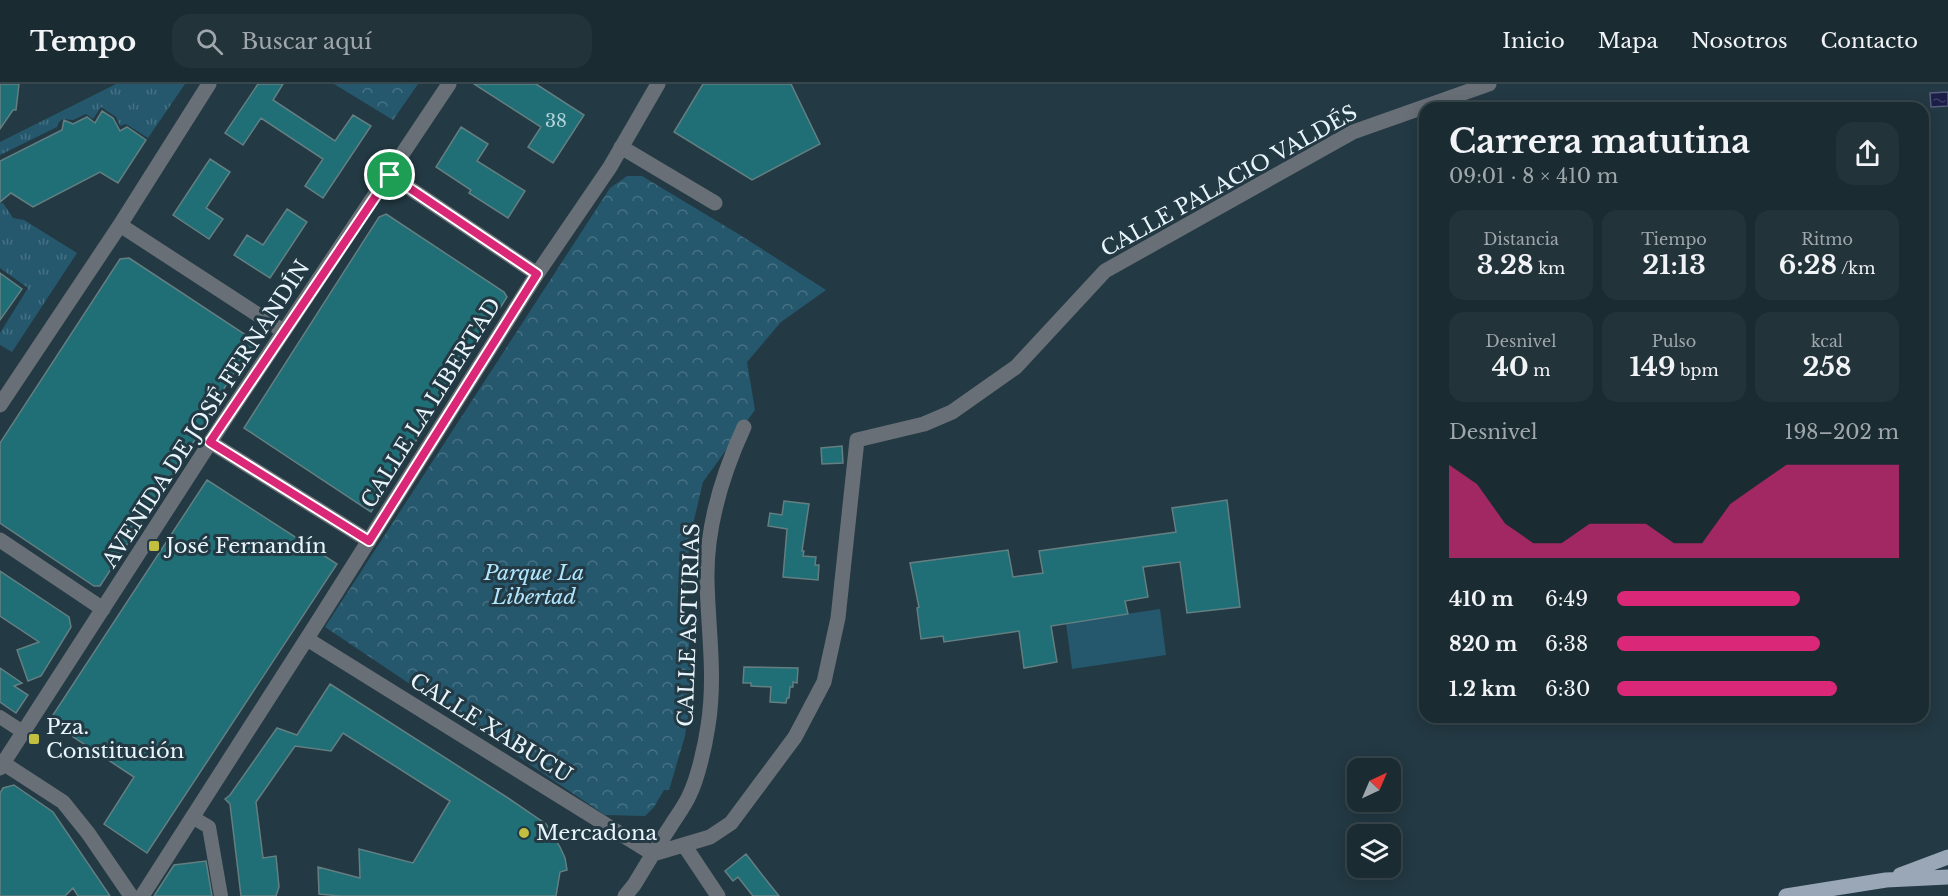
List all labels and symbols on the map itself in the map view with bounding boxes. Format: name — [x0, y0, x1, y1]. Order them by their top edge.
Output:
street label: CALLE PALACIO VALDÉS — [1096, 100, 1362, 262]
house number: 38 — [545, 110, 567, 132]
pin — [364, 149, 415, 200]
street label: AVENIDA DE JOSÉ FERNANDÍN — [96, 255, 315, 573]
street label: CALLE LA LIBERTAD — [356, 293, 506, 513]
street label: CALLE ASTURIAS — [672, 523, 706, 727]
place label: José Fernandín — [163, 533, 327, 559]
marker: José Fernandín — [147, 539, 161, 553]
park label: Parque La Libertad — [483, 560, 584, 610]
street label: CALLE XABUCU — [405, 668, 577, 788]
place label: Pza. Constitución — [46, 714, 184, 764]
marker: Pza. Constitución — [27, 732, 41, 746]
north arrow — [1347, 758, 1401, 812]
place label: Mercadona — [536, 820, 657, 846]
marker: Mercadona — [517, 826, 531, 840]

